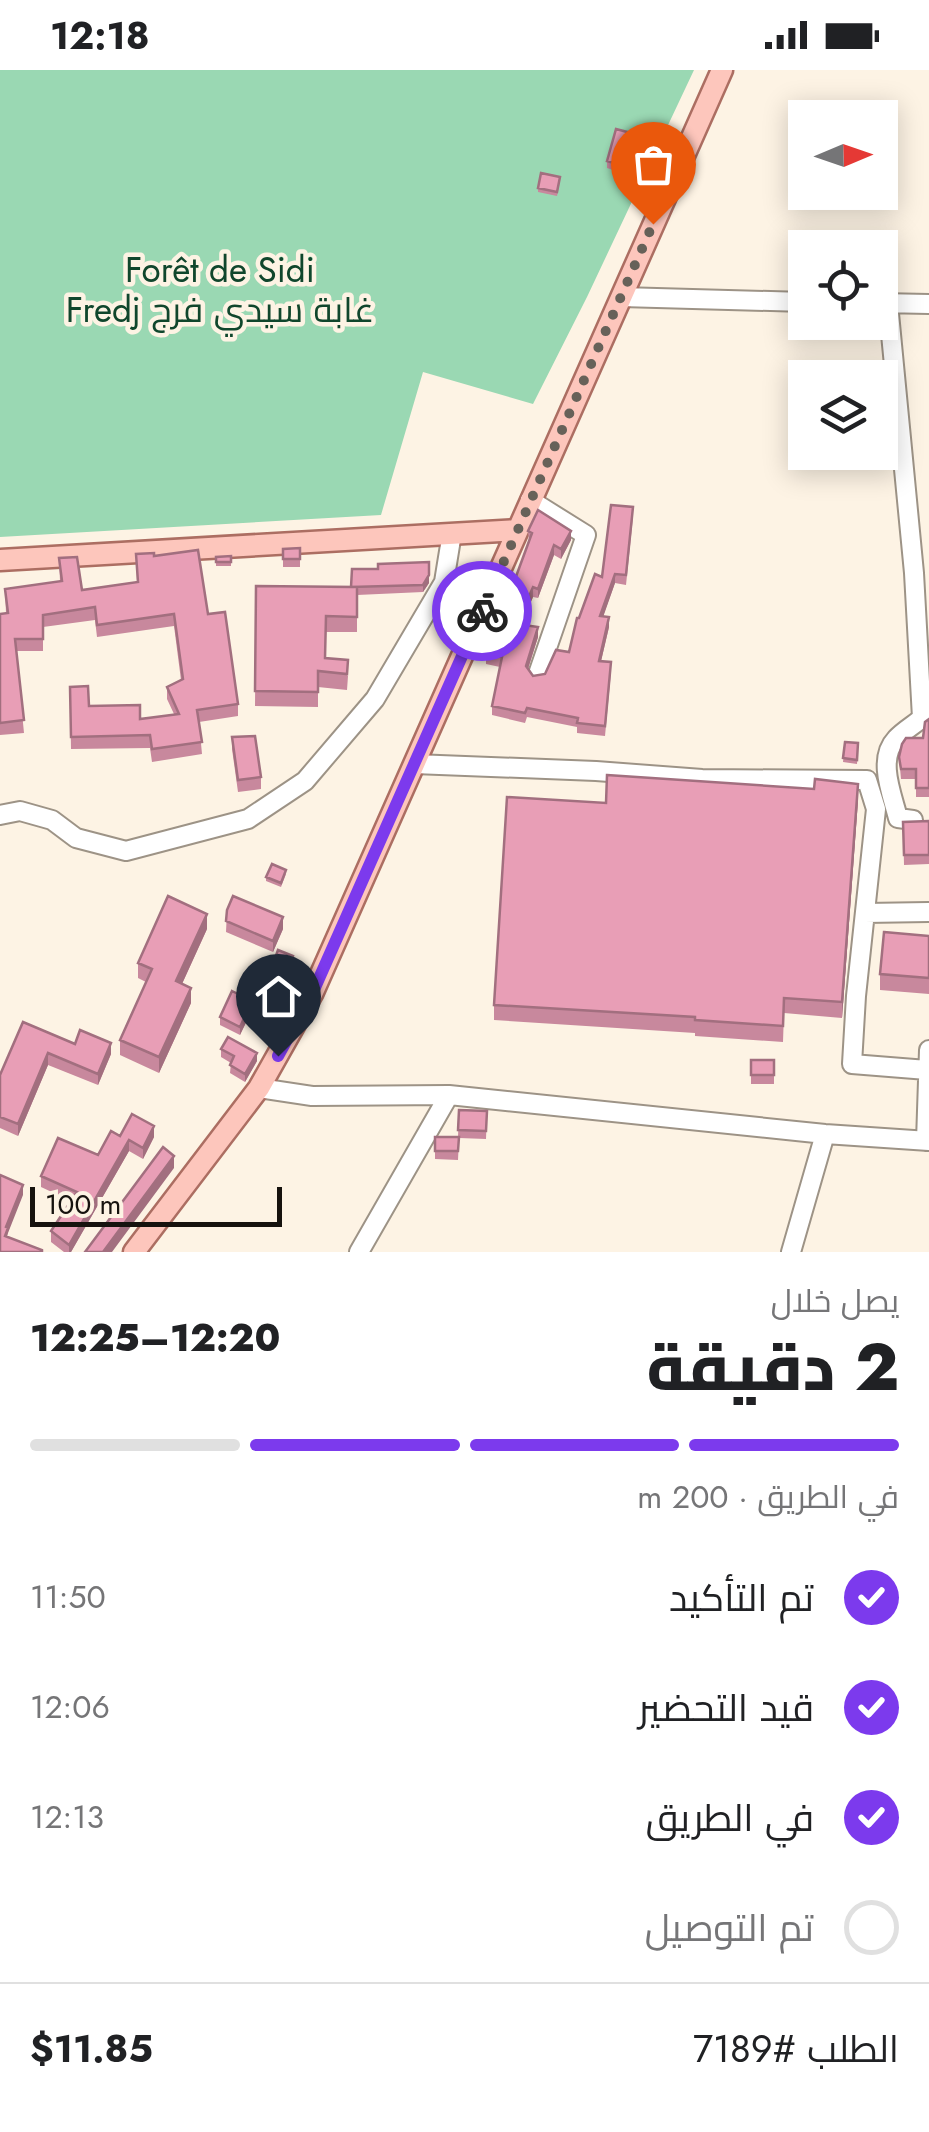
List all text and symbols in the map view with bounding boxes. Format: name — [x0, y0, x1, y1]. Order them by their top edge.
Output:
text: 12:18 — [50, 8, 150, 63]
north arrow — [788, 100, 898, 210]
map controls — [788, 100, 898, 470]
pin — [611, 122, 696, 225]
icon: bag — [626, 137, 681, 192]
button: locate — [788, 230, 898, 340]
park label: Forêt de Sidi Fredj غابة سيدي فرج — [66, 245, 374, 337]
button: layers — [788, 360, 898, 470]
courier — [432, 561, 532, 661]
icon: bike — [455, 584, 510, 639]
pin — [236, 954, 321, 1057]
icon: home — [251, 969, 306, 1024]
scale bar — [30, 1182, 282, 1226]
text: 100 m — [45, 1184, 121, 1225]
text: يصل خلال — [771, 1278, 899, 1324]
text: 12:20–12:25 — [30, 1310, 280, 1365]
text: 2 دقيقة — [646, 1320, 899, 1414]
text: في الطريق · 200 m — [637, 1474, 899, 1520]
text: تم التأكيد — [669, 1570, 814, 1625]
icon: check — [844, 1570, 899, 1625]
text: 11:50 — [30, 1574, 106, 1620]
text: قيد التحضير — [638, 1680, 814, 1735]
icon: check — [844, 1680, 899, 1735]
text: 12:06 — [30, 1684, 110, 1730]
text: في الطريق — [646, 1790, 814, 1845]
icon: check — [844, 1790, 899, 1845]
text: 12:13 — [30, 1794, 104, 1840]
text: تم التوصيل — [645, 1900, 814, 1955]
text: $11.85 — [30, 2021, 153, 2076]
text: الطلب #7189 — [693, 2021, 899, 2076]

